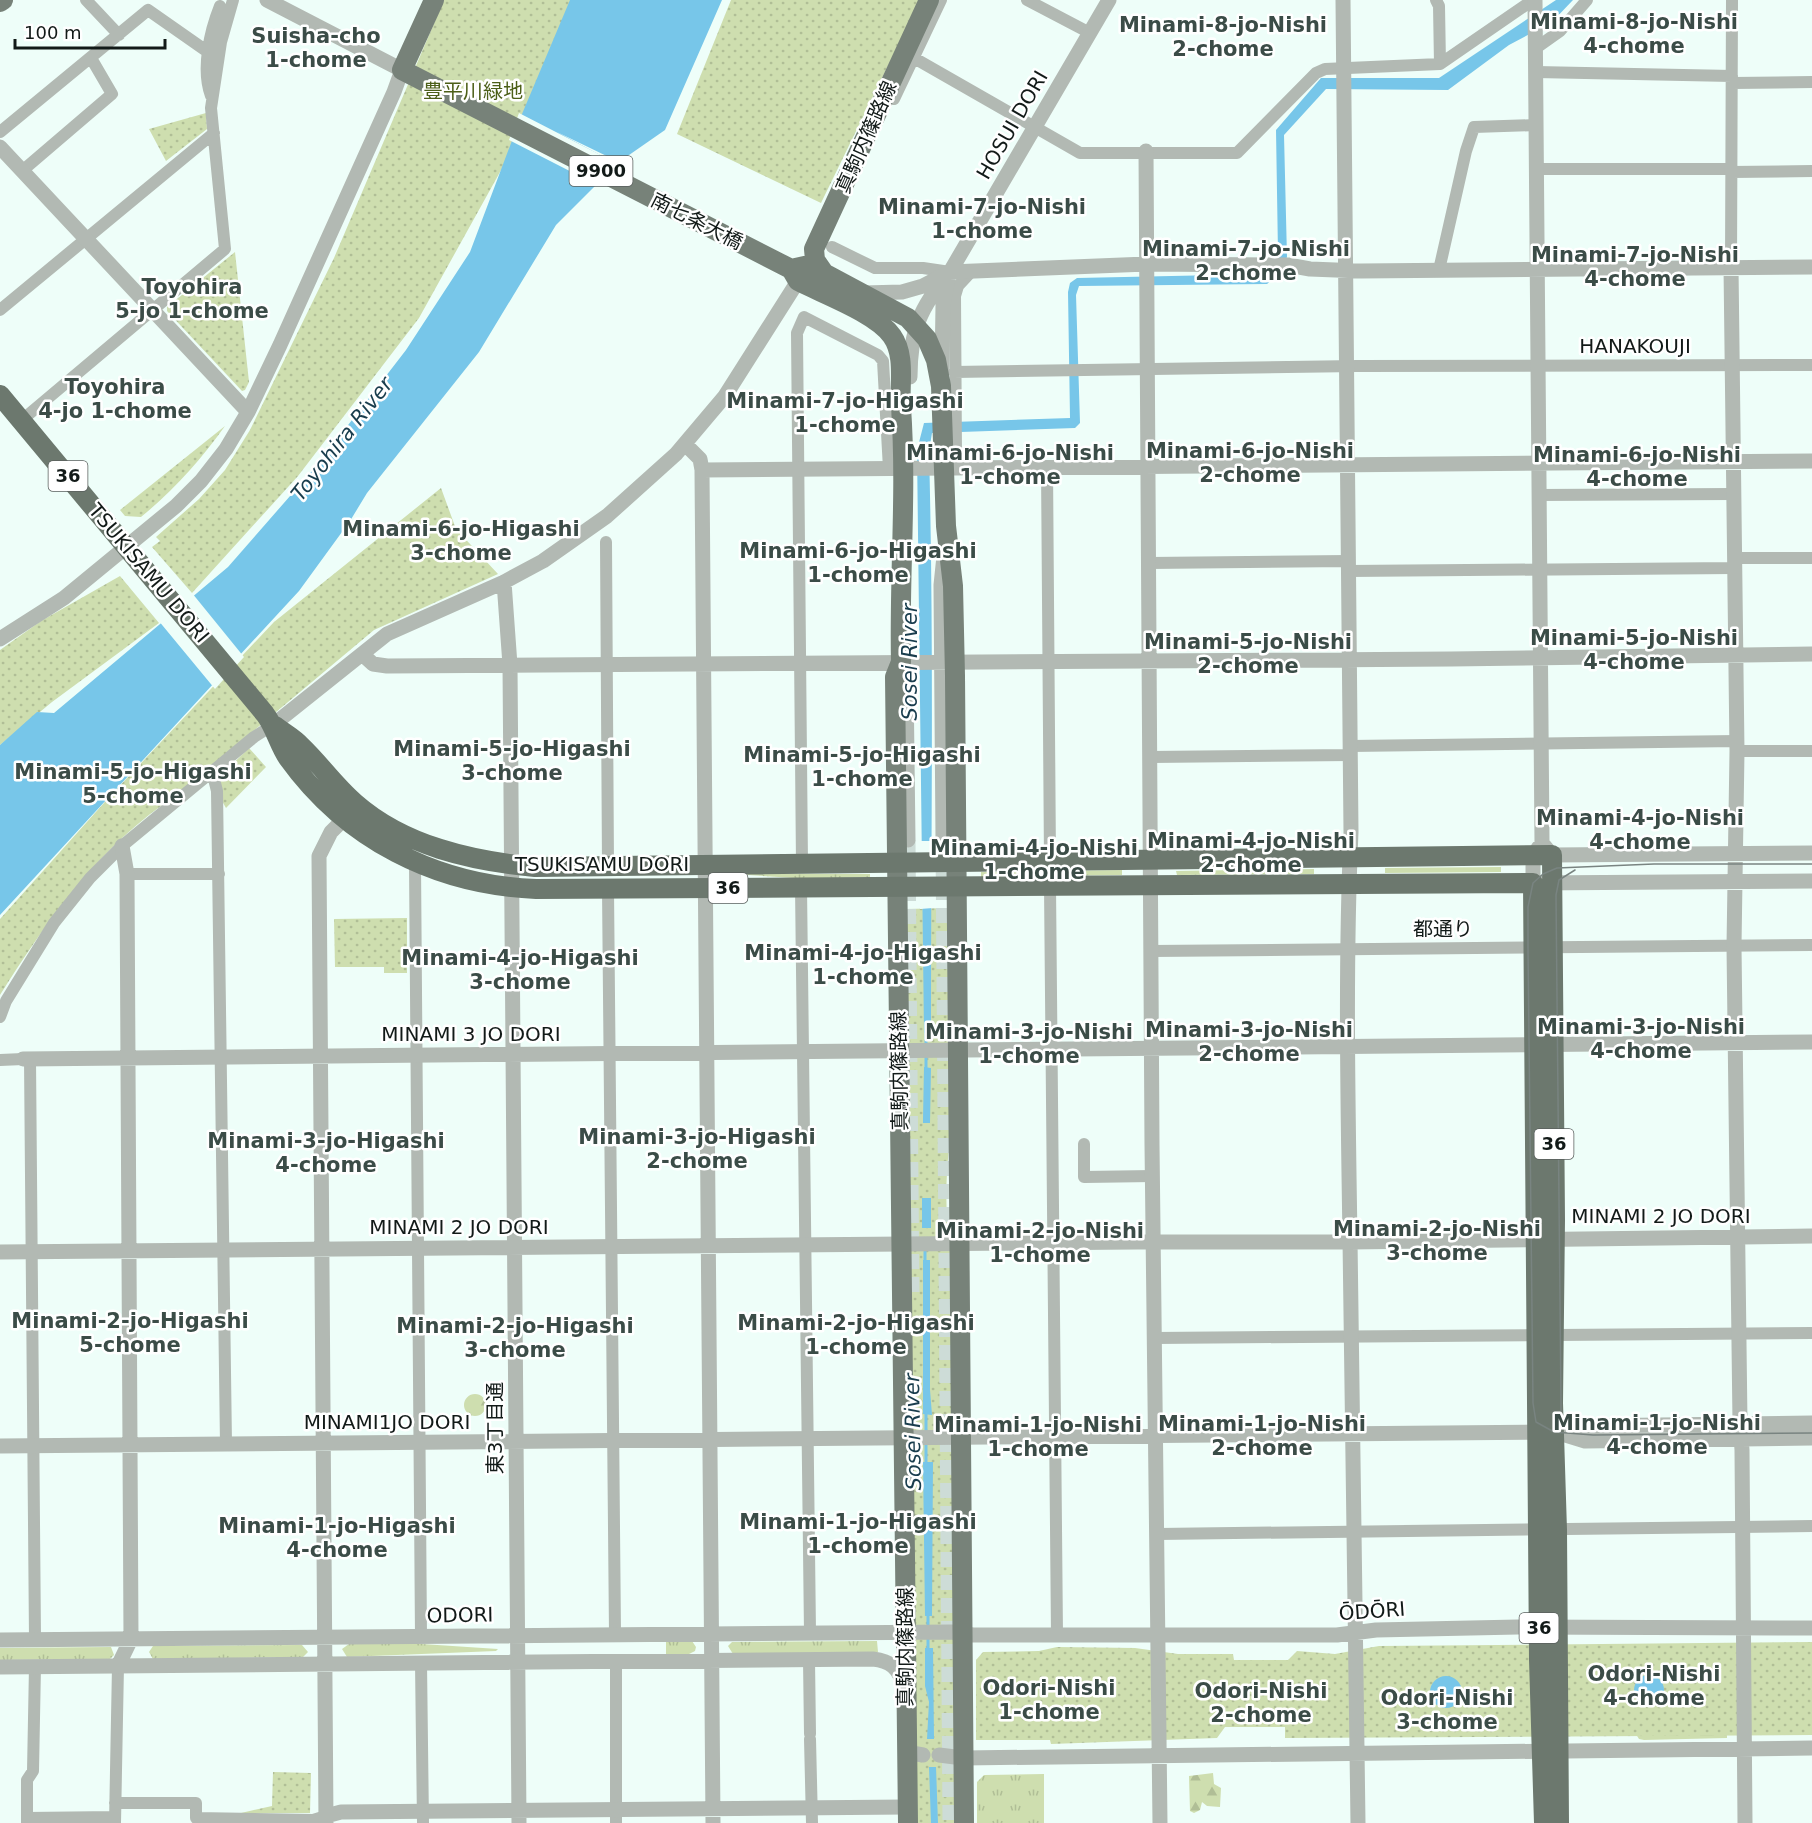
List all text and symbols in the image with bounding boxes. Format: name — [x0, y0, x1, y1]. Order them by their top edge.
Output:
district label: Minami-8-jo-Nishi 4-chome — [1530, 10, 1738, 58]
scale bar — [15, 12, 165, 50]
district label: Minami-8-jo-Nishi 2-chome — [1119, 13, 1327, 61]
text: 100 m — [24, 22, 82, 43]
district label: Suisha-cho 1-chome — [251, 24, 381, 72]
street label: HOSUI DORI — [971, 66, 1053, 184]
street label: 真駒内篠路線 — [831, 77, 901, 197]
park label: 豊平川緑地 — [423, 79, 523, 103]
road number: 9900 — [570, 156, 632, 186]
street label: 南七条大橋 — [647, 188, 747, 254]
district label: Minami-7-jo-Nishi 1-chome — [878, 195, 1086, 243]
district label: Minami-7-jo-Nishi 2-chome — [1142, 237, 1350, 285]
district label: Minami-7-jo-Nishi 4-chome — [1531, 243, 1739, 291]
district label: Toyohira 5-jo 1-chome — [115, 275, 269, 323]
street label: HANAKOUJI — [1579, 334, 1691, 358]
water label: Toyohira River — [286, 371, 398, 506]
district label: Toyohira 4-jo 1-chome — [38, 375, 192, 423]
district label: Minami-7-jo-Higashi 1-chome — [726, 389, 964, 437]
district label: Minami-6-jo-Nishi 2-chome — [1146, 439, 1354, 487]
district label: Minami-6-jo-Nishi 1-chome — [906, 441, 1114, 489]
district label: Minami-6-jo-Nishi 4-chome — [1533, 443, 1741, 491]
road number: 36 — [48, 461, 88, 491]
street label: TSUKISAMU DORI — [83, 498, 214, 648]
district label: Minami-6-jo-Higashi 3-chome — [342, 517, 580, 565]
district label: Minami-6-jo-Higashi 1-chome — [739, 539, 977, 587]
water label: Sosei River — [898, 602, 922, 720]
district label: Minami-5-jo-Nishi 4-chome — [1530, 626, 1738, 674]
district label: Minami-5-jo-Nishi 2-chome — [1144, 630, 1352, 678]
district label: Minami-5-jo-Higashi 3-chome — [393, 737, 631, 785]
district label: Minami-5-jo-Higashi 1-chome — [743, 743, 981, 791]
district label: Minami-5-jo-Higashi 5-chome — [14, 760, 252, 808]
district label: Minami-4-jo-Nishi 4-chome — [1536, 806, 1744, 854]
district label: Minami-4-jo-Nishi 2-chome — [1147, 829, 1355, 877]
district label: Minami-4-jo-Nishi 1-chome — [930, 836, 1138, 884]
street label: TSUKISAMU DORI — [514, 852, 689, 876]
road number: 36 — [708, 873, 748, 903]
street label: 都通り — [1413, 917, 1473, 941]
district label: Minami-4-jo-Higashi 1-chome — [744, 941, 982, 989]
district label: Minami-4-jo-Higashi 3-chome — [401, 946, 639, 994]
street label: 真駒内篠路線 — [886, 1011, 912, 1131]
district label: Minami-3-jo-Nishi 4-chome — [1537, 1015, 1745, 1063]
district label: Minami-3-jo-Nishi 2-chome — [1145, 1018, 1353, 1066]
district label: Minami-3-jo-Nishi 1-chome — [925, 1020, 1133, 1068]
street label: MINAMI 3 JO DORI — [381, 1022, 561, 1046]
district label: Minami-3-jo-Higashi 2-chome — [578, 1125, 816, 1173]
district label: Minami-3-jo-Higashi 4-chome — [207, 1129, 445, 1177]
road number: 36 — [1534, 1129, 1574, 1159]
street label: MINAMI 2 JO DORI — [1571, 1204, 1751, 1228]
street label: MINAMI 2 JO DORI — [369, 1215, 549, 1239]
district label: Minami-2-jo-Nishi 3-chome — [1333, 1217, 1541, 1265]
district label: Minami-2-jo-Nishi 1-chome — [936, 1219, 1144, 1267]
district label: Minami-2-jo-Higashi 5-chome — [11, 1309, 249, 1357]
district label: Minami-2-jo-Higashi 1-chome — [737, 1311, 975, 1359]
district label: Minami-2-jo-Higashi 3-chome — [396, 1314, 634, 1362]
water label: Sosei River — [900, 1372, 926, 1491]
street label: 東3丁目通 — [483, 1382, 507, 1474]
street label: MINAMI1JO DORI — [304, 1410, 470, 1434]
district label: Minami-1-jo-Nishi 4-chome — [1553, 1411, 1761, 1459]
district label: Minami-1-jo-Nishi 2-chome — [1158, 1412, 1366, 1460]
district label: Minami-1-jo-Nishi 1-chome — [934, 1413, 1142, 1461]
district label: Minami-1-jo-Higashi 1-chome — [739, 1510, 977, 1558]
district label: Minami-1-jo-Higashi 4-chome — [218, 1514, 456, 1562]
street label: 真駒内篠路線 — [893, 1587, 917, 1707]
street label: ŌDŌRI — [1338, 1597, 1406, 1625]
street label: ODORI — [426, 1602, 494, 1628]
road number: 36 — [1520, 1613, 1558, 1643]
district label: Odori-Nishi 4-chome — [1587, 1662, 1721, 1710]
district label: Odori-Nishi 1-chome — [982, 1676, 1116, 1724]
district label: Odori-Nishi 2-chome — [1194, 1679, 1328, 1727]
district label: Odori-Nishi 3-chome — [1380, 1686, 1514, 1734]

